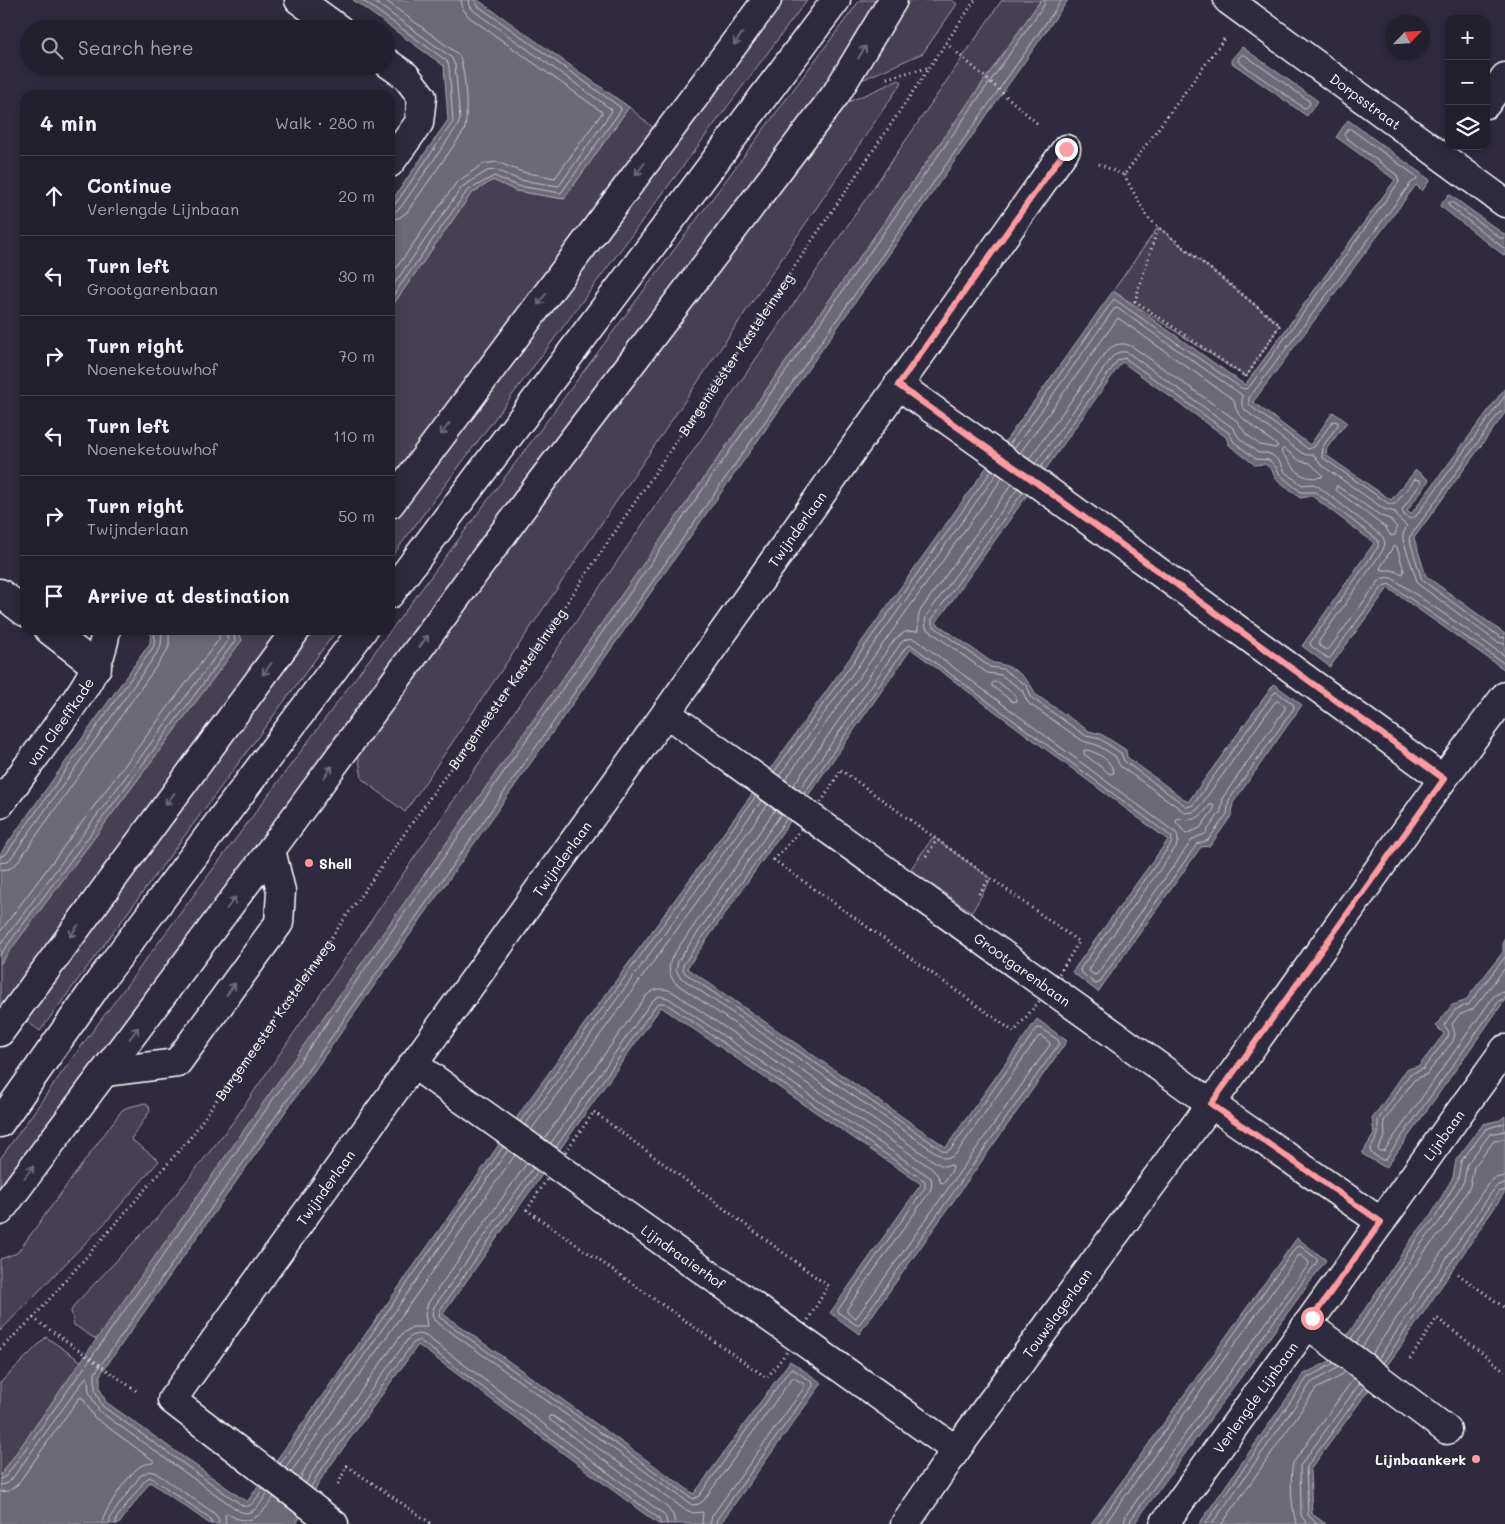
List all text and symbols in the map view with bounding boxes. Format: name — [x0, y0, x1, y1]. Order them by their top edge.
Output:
north arrow — [1385, 15, 1430, 60]
map controls — [1445, 15, 1490, 150]
button: + — [1445, 15, 1490, 60]
search box — [20, 20, 395, 75]
one-way arrow — [733, 32, 743, 46]
icon: search — [38, 34, 66, 62]
text: Search here — [78, 35, 194, 60]
one-way arrow — [856, 45, 867, 59]
button: − — [1445, 60, 1490, 105]
street label: Dorpsstraat — [1326, 69, 1405, 134]
button: layers — [1445, 105, 1490, 150]
text: 4 min — [40, 109, 97, 136]
text: Walk · 280 m — [275, 112, 375, 133]
route end — [1055, 138, 1078, 161]
one-way arrow — [635, 162, 645, 176]
text: Continue — [87, 173, 172, 198]
icon: ahead — [40, 182, 68, 210]
text: 20 m — [338, 185, 375, 206]
text: Verlengde Lijnbaan — [87, 198, 239, 219]
text: Turn left — [87, 253, 170, 278]
icon: left — [40, 262, 68, 290]
text: 30 m — [338, 265, 375, 286]
street label: Burgemeester Kasteleinweg — [673, 269, 797, 439]
text: Grootgarenbaan — [87, 278, 218, 299]
one-way arrow — [537, 292, 548, 305]
text: Turn right — [87, 333, 184, 358]
icon: right — [40, 342, 68, 370]
text: 70 m — [338, 345, 375, 366]
text: Noeneketouwhof — [87, 358, 218, 379]
text: Turn left — [87, 413, 170, 438]
icon: left — [40, 422, 68, 450]
one-way arrow — [440, 422, 451, 435]
text: 110 m — [333, 425, 375, 446]
text: Noeneketouwhof — [87, 438, 218, 459]
street label: Twijnderlaan — [763, 487, 830, 571]
text: Turn right — [87, 493, 184, 518]
icon: right — [40, 502, 68, 530]
text: 50 m — [338, 505, 375, 526]
text: Twijnderlaan — [87, 518, 188, 539]
icon: arrive — [40, 582, 68, 610]
text: Arrive at destination — [87, 583, 290, 608]
street label: Burgemeester Kasteleinweg — [443, 604, 570, 773]
one-way arrow — [419, 634, 429, 648]
one-way arrow — [262, 662, 272, 676]
street label: van Cleeffkade — [22, 674, 98, 769]
one-way arrow — [323, 765, 333, 779]
one-way arrow — [165, 792, 175, 806]
street label: Twijnderlaan — [528, 817, 595, 900]
place label: Shell — [319, 854, 352, 873]
marker: Shell — [303, 857, 315, 869]
one-way arrow — [226, 896, 236, 910]
one-way arrow — [69, 924, 79, 938]
street label: Grootgarenbaan — [971, 928, 1075, 1010]
street label: Burgemeester Kasteleinweg — [210, 935, 337, 1104]
one-way arrow — [226, 982, 236, 996]
one-way arrow — [129, 1026, 139, 1040]
street label: Lijnbaan — [1419, 1106, 1468, 1164]
street label: Twijnderlaan — [291, 1146, 359, 1229]
one-way arrow — [24, 1166, 35, 1179]
street label: Lijndraaierhof — [638, 1220, 730, 1293]
street label: Touwslagerlaan — [1018, 1264, 1096, 1362]
route start — [1301, 1307, 1324, 1330]
street label: Verlengde Lijnbaan — [1208, 1338, 1302, 1457]
place label: Lijnbaankerk — [1375, 1450, 1466, 1469]
marker: Lijnbaankerk — [1470, 1453, 1482, 1465]

